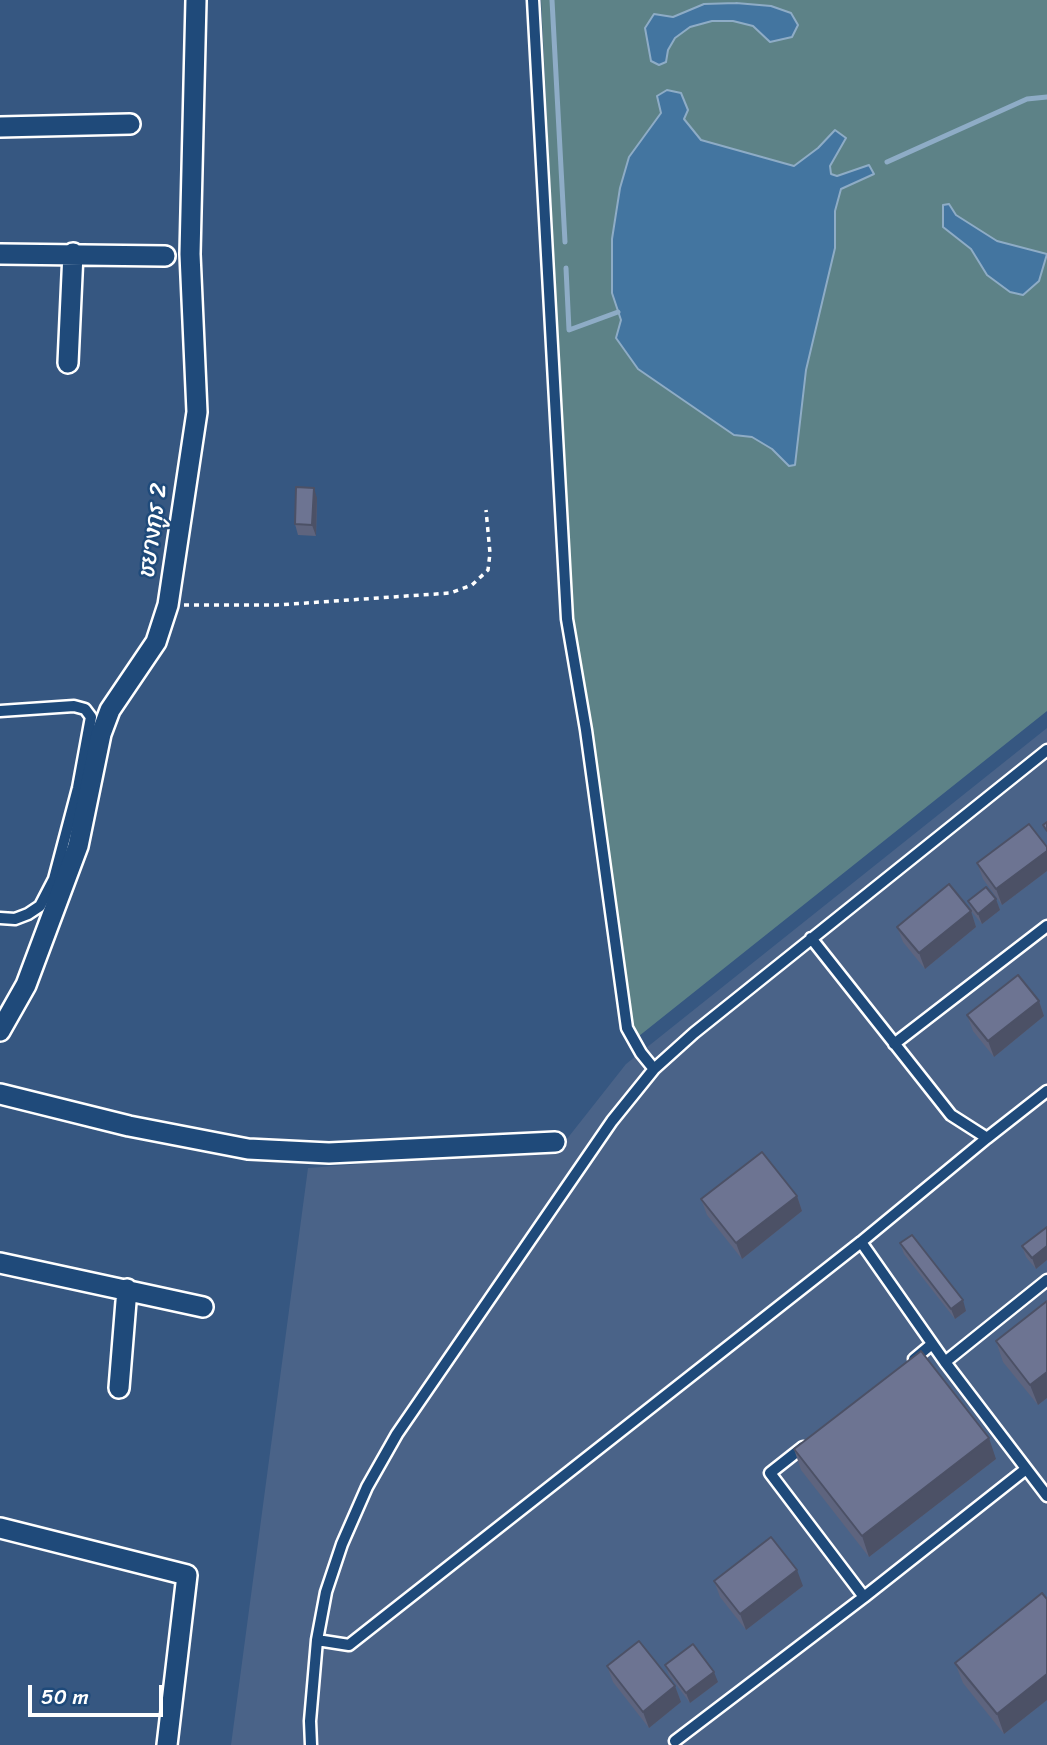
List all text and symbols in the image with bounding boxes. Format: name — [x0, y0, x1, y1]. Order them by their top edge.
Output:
street label: ชยางกูร 2 — [133, 481, 175, 579]
scale bar — [32, 1672, 166, 1716]
text: 50 m — [41, 1678, 89, 1716]

